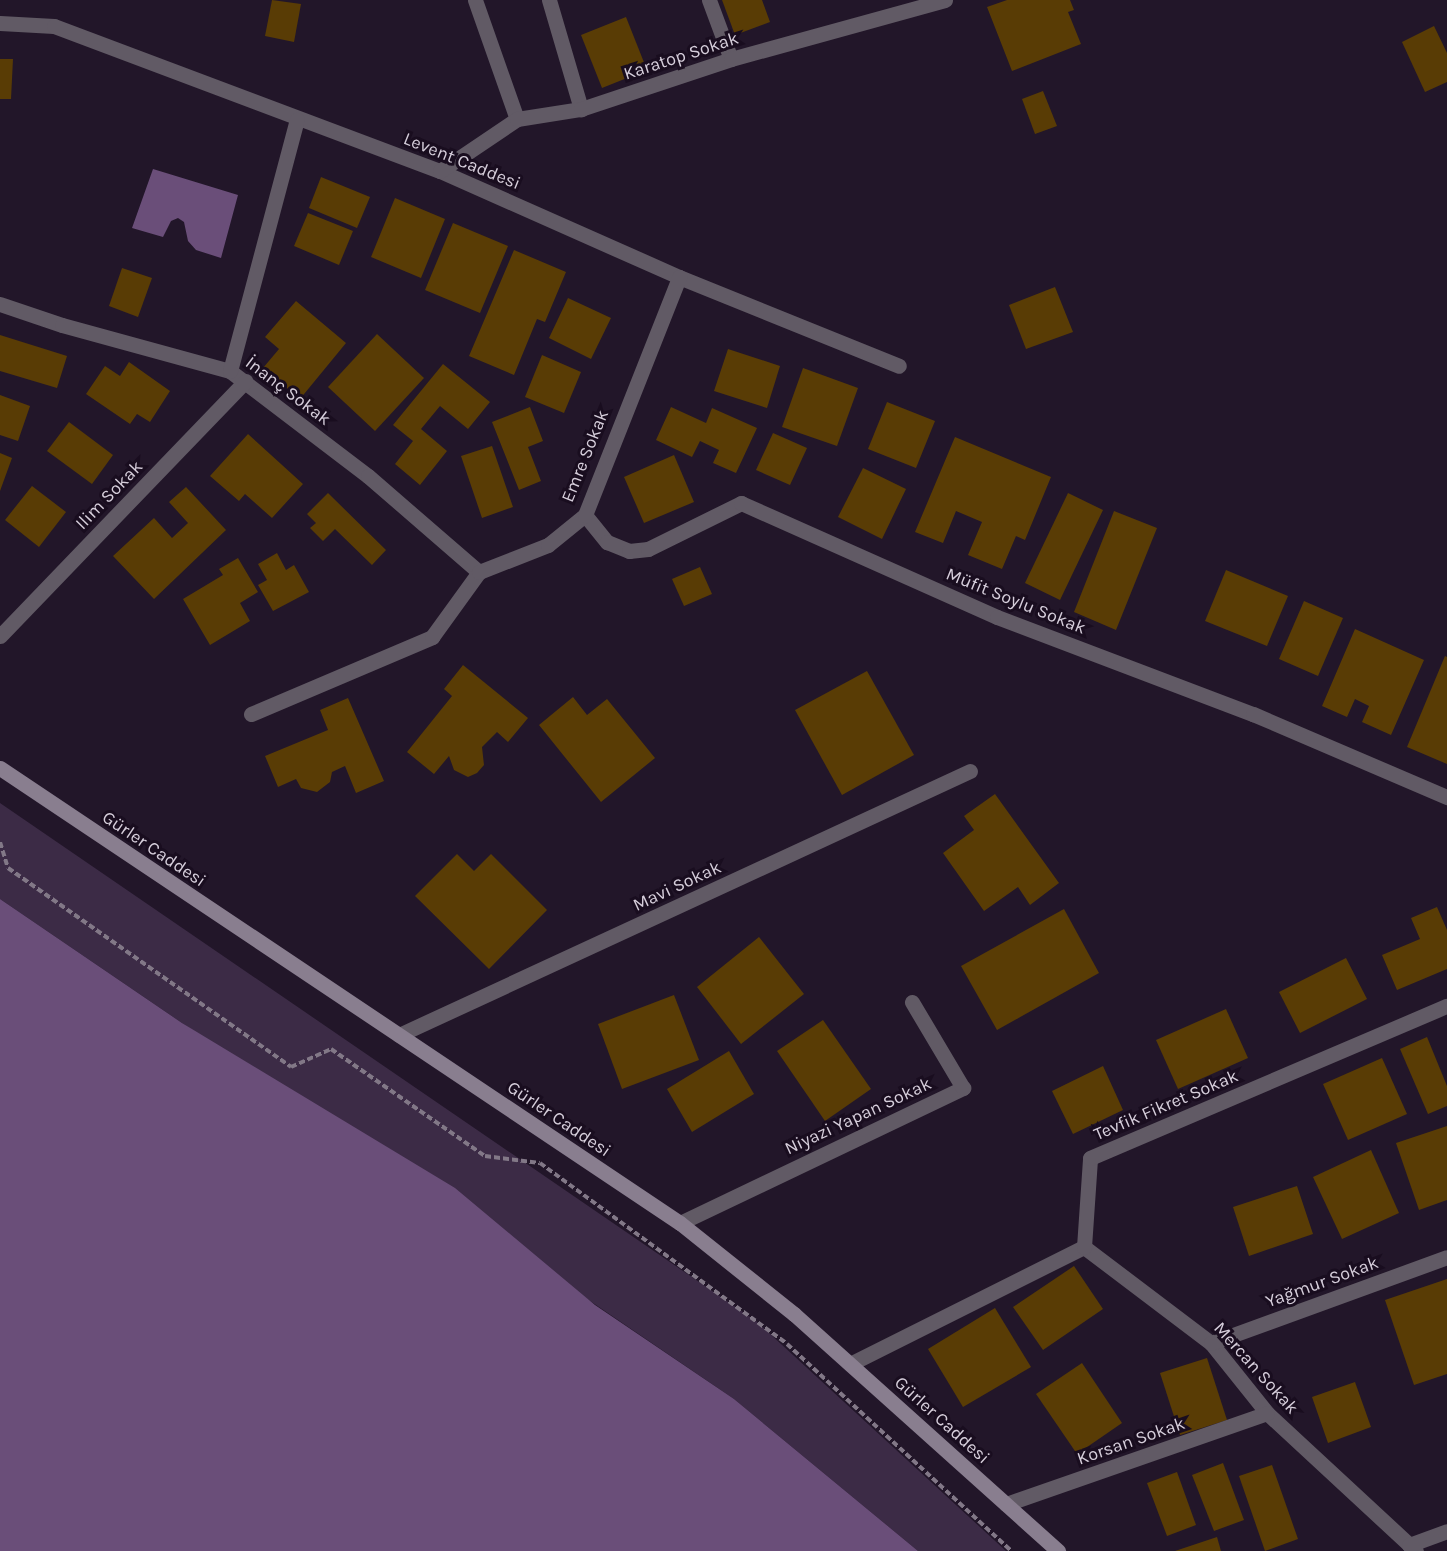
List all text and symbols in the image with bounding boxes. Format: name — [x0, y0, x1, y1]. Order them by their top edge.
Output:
street label: Karatop Sokak — [621, 27, 741, 85]
street label: Levent Caddesi — [400, 128, 524, 194]
street label: İnanç Sokak — [241, 352, 335, 430]
street label: Emre Sokak — [557, 407, 613, 505]
street label: Ilim Sokak — [71, 456, 147, 534]
street label: Müfit Soylu Sokak — [943, 563, 1089, 639]
street label: Gürler Caddesi — [98, 806, 210, 892]
street label: Mavi Sokak — [629, 856, 725, 916]
street label: Tevfik Fikret Sokak — [1091, 1065, 1241, 1145]
street label: Niyazi Yapan Sokak — [781, 1073, 935, 1159]
street label: Gürler Caddesi — [503, 1076, 615, 1162]
street label: Yağmur Sokak — [1263, 1252, 1381, 1312]
street label: Mercan Sokak — [1209, 1318, 1303, 1418]
street label: Gürler Caddesi — [890, 1372, 994, 1468]
street label: Korsan Sokak — [1074, 1412, 1188, 1470]

